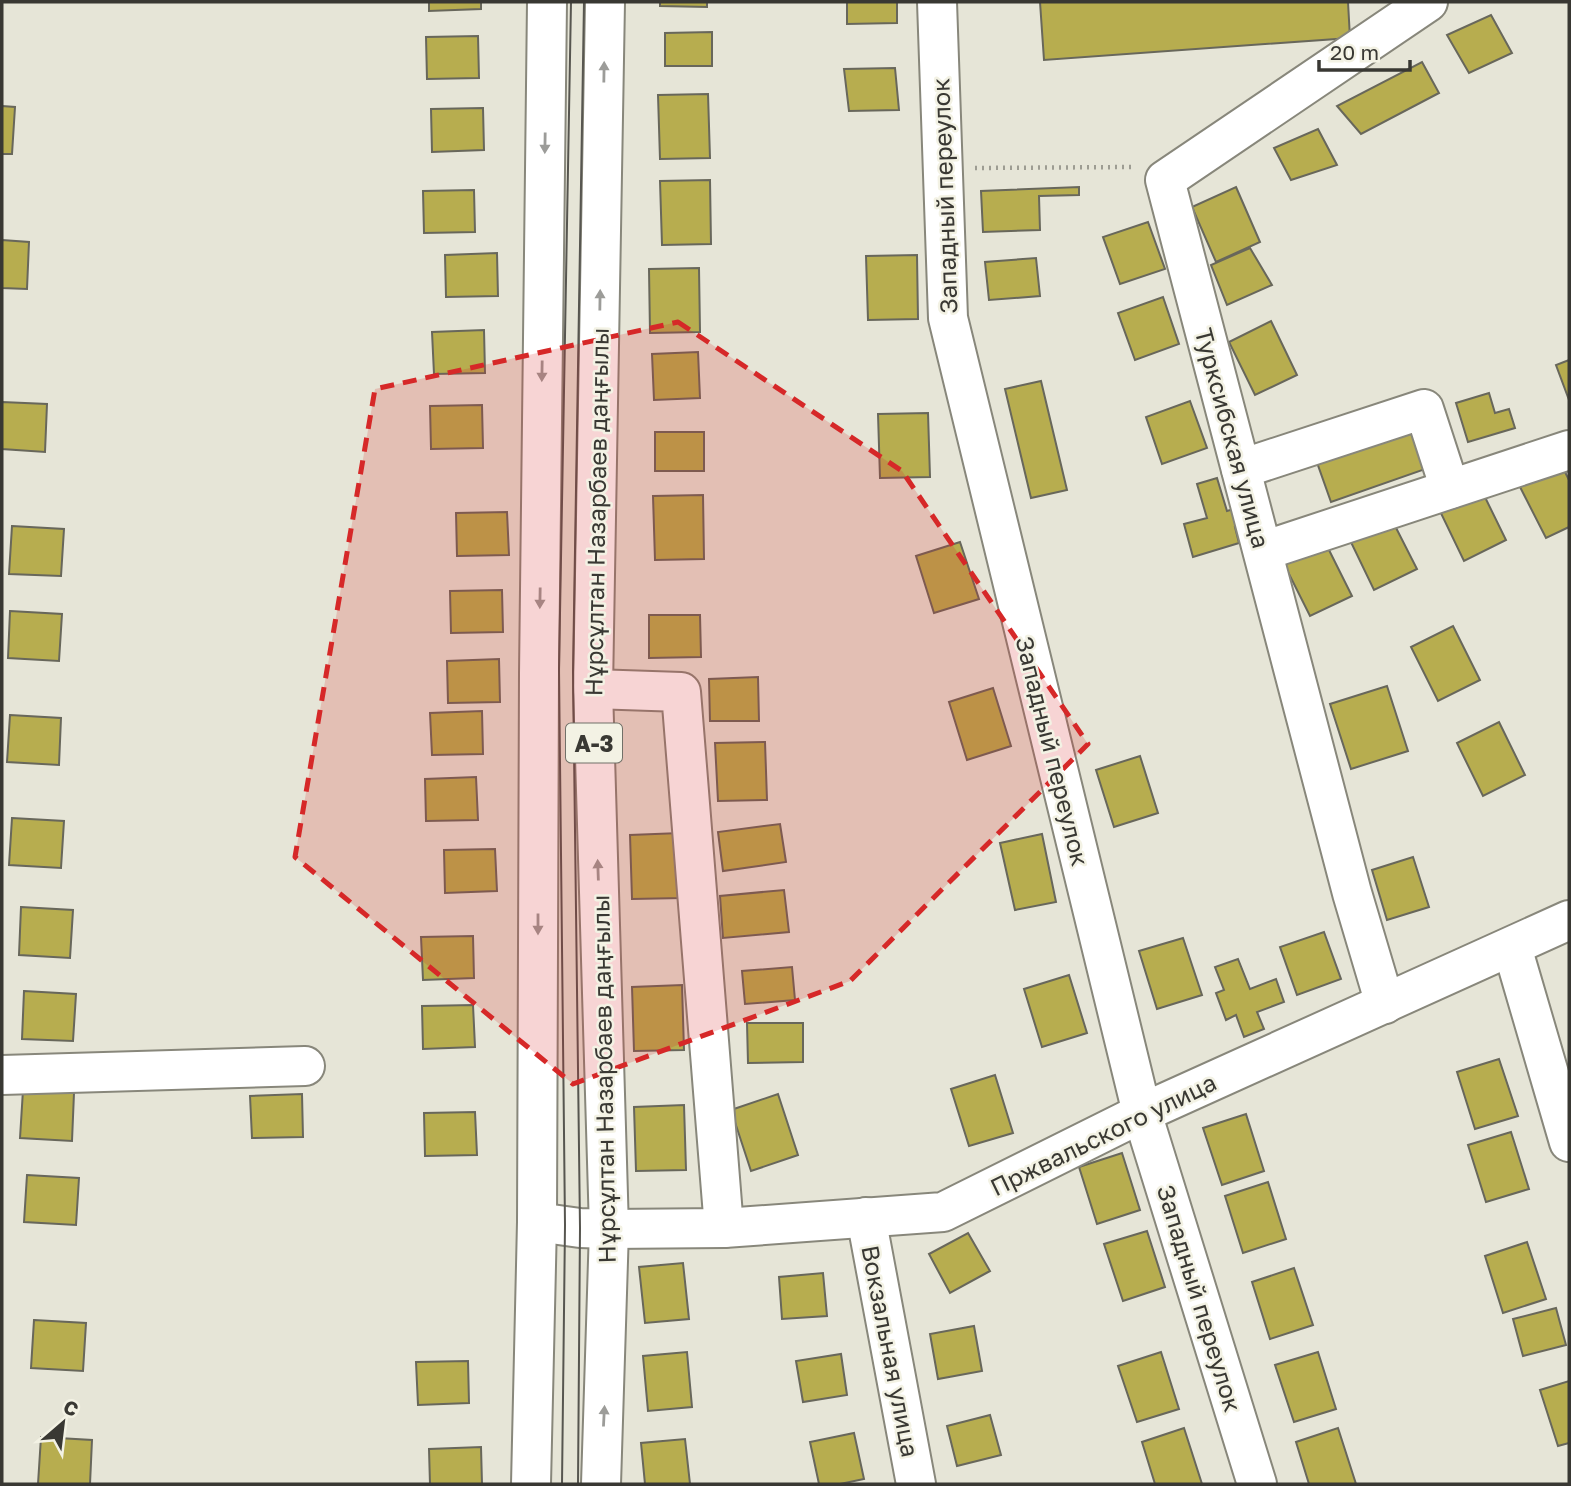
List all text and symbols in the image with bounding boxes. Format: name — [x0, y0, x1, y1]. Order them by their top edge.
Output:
scale bar — [1319, 28, 1410, 72]
text: 20 m — [1330, 39, 1379, 65]
one-way arrow — [598, 61, 610, 83]
street label: Западный переулок — [925, 77, 963, 314]
one-way arrow — [539, 133, 551, 155]
one-way arrow — [594, 289, 606, 311]
street label: Турксибская улица — [1190, 325, 1276, 551]
street label: Нұрсұлтан Назарбаев даңғылы — [578, 327, 615, 697]
one-way arrow — [537, 360, 548, 382]
one-way arrow — [534, 588, 546, 610]
street label: Западный переулок — [1010, 633, 1096, 869]
road number: А-3 — [566, 723, 622, 762]
one-way arrow — [592, 859, 604, 881]
street label: Нұрсұлтан Назарбаев даңғылы — [585, 894, 622, 1264]
one-way arrow — [532, 913, 544, 935]
street label: Пржвальского улица — [985, 1067, 1221, 1201]
street label: Западный переулок — [1152, 1181, 1248, 1415]
street label: Вокзальная улица — [856, 1243, 926, 1459]
north arrow — [28, 1388, 98, 1458]
text: С — [60, 1394, 83, 1421]
one-way arrow — [598, 1405, 609, 1427]

